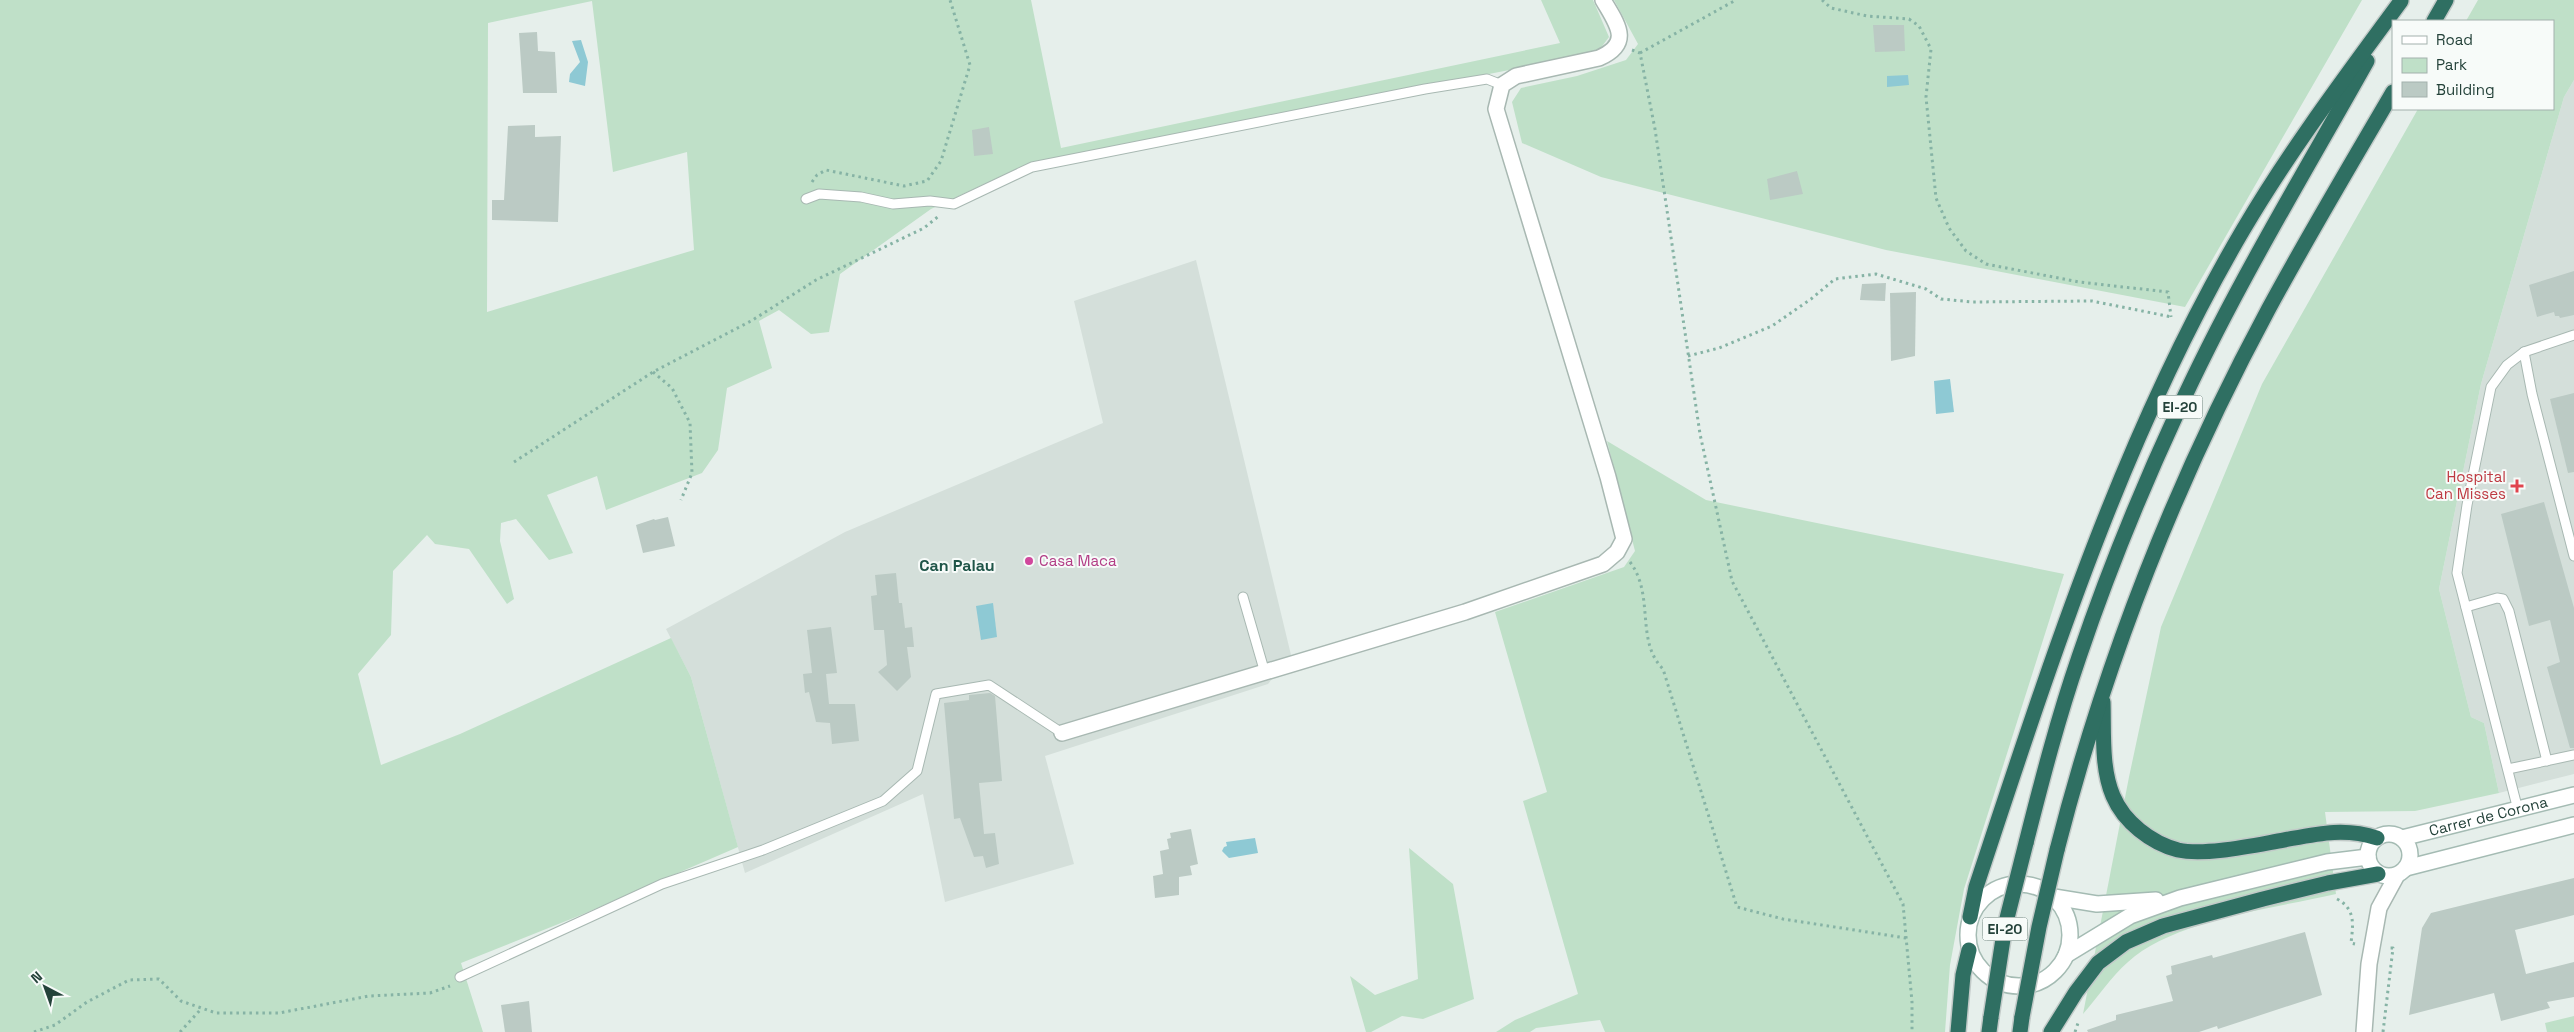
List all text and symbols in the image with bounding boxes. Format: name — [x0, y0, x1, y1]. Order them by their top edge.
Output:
legend — [2392, 20, 2554, 110]
text: Road — [2436, 30, 2473, 49]
text: Park — [2436, 55, 2467, 74]
text: Building — [2436, 80, 2495, 99]
road number: EI-20 — [2158, 396, 2202, 418]
place label: Hospital Can Misses — [2425, 467, 2506, 503]
marker: Hospital Can Misses — [2510, 479, 2524, 493]
place label: Casa Maca — [1039, 551, 1117, 570]
district label: Can Palau — [919, 555, 995, 576]
marker: Casa Maca — [1023, 555, 1035, 567]
street label: Carrer de Corona — [2427, 792, 2550, 840]
road number: EI-20 — [1982, 918, 2028, 941]
north arrow — [20, 962, 70, 1012]
text: N — [27, 967, 46, 987]

